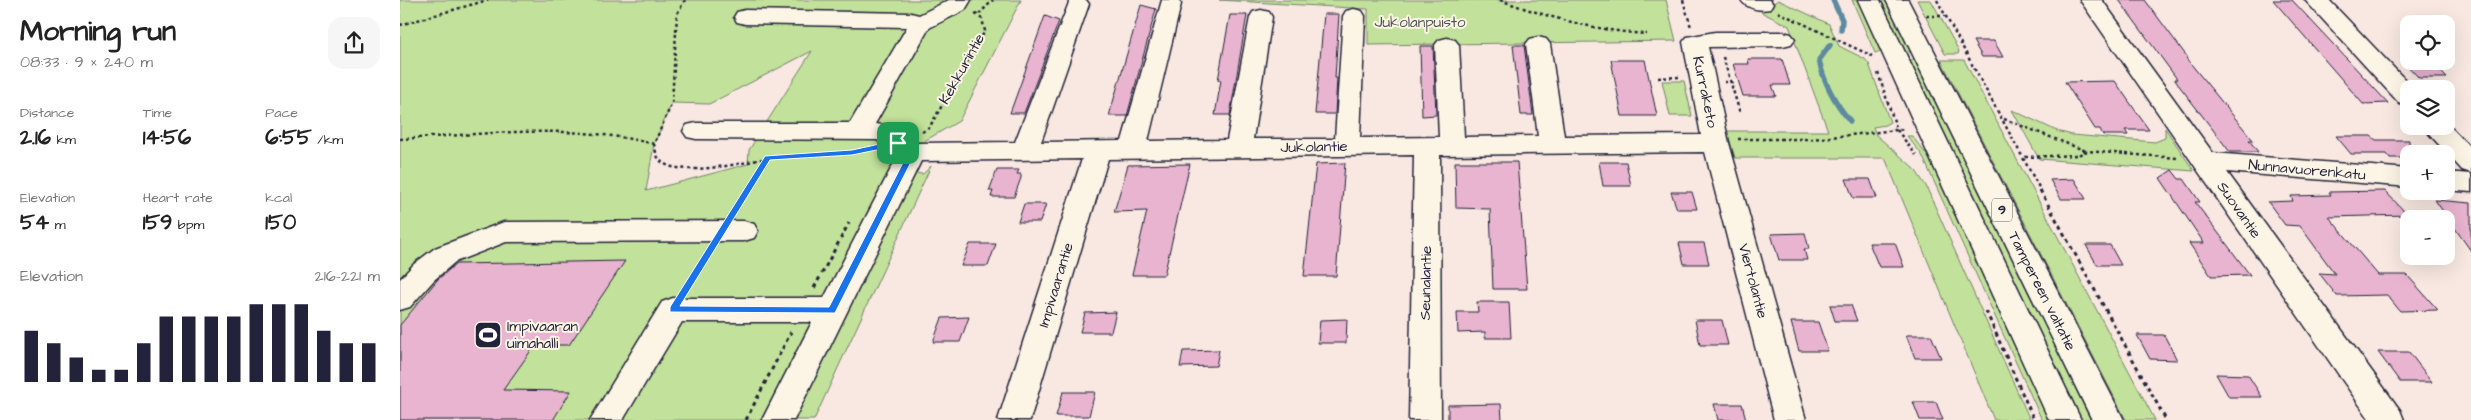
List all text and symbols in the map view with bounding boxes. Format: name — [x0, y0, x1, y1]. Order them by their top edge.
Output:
text: Morning run — [20, 12, 176, 51]
park label: Jukolanpuisto — [1375, 12, 1466, 33]
map controls — [2400, 15, 2455, 265]
button: locate — [2400, 15, 2455, 70]
button: share — [328, 17, 380, 69]
street label: Kekkurintie — [934, 30, 990, 108]
text: 08:33 · 9 × 240 m — [20, 51, 153, 73]
street label: Kurraketo — [1687, 54, 1723, 130]
button: layers — [2400, 80, 2455, 135]
text: Distance — [20, 103, 74, 123]
text: Time — [143, 103, 172, 123]
text: Pace — [265, 103, 298, 123]
pin — [877, 122, 919, 164]
text: 2.16 — [20, 123, 51, 152]
text: 14:56 — [143, 123, 191, 152]
text: 6:55 — [265, 123, 312, 152]
icon: arrive — [884, 129, 912, 157]
text: km — [51, 130, 76, 150]
text: /km — [312, 130, 343, 150]
street label: Jukolantie — [1280, 136, 1348, 158]
button: + — [2400, 145, 2455, 200]
street label: Nunnavuorenkatu — [2247, 154, 2367, 186]
street label: Suovantie — [2212, 177, 2266, 243]
text: Elevation — [20, 188, 75, 208]
text: Heart rate — [143, 188, 213, 208]
text: kcal — [265, 188, 292, 208]
road number: 9 — [1992, 198, 2012, 222]
text: 54 — [20, 208, 49, 237]
text: 159 — [143, 208, 172, 237]
text: 150 — [265, 208, 296, 237]
button: − — [2400, 210, 2455, 265]
text: m — [49, 215, 66, 235]
text: bpm — [172, 215, 204, 235]
street label: Tampereen valtatie — [2003, 228, 2081, 354]
street label: Impivaarantie — [1033, 240, 1079, 330]
street label: Viertolantie — [1733, 241, 1773, 321]
street label: Seunalantie — [1415, 246, 1437, 320]
text: Elevation — [20, 265, 83, 287]
text: 216–221 m — [315, 265, 380, 287]
place label: Impivaaran uimahalli — [507, 316, 579, 354]
sports icon: Impivaaran uimahalli — [473, 320, 503, 350]

